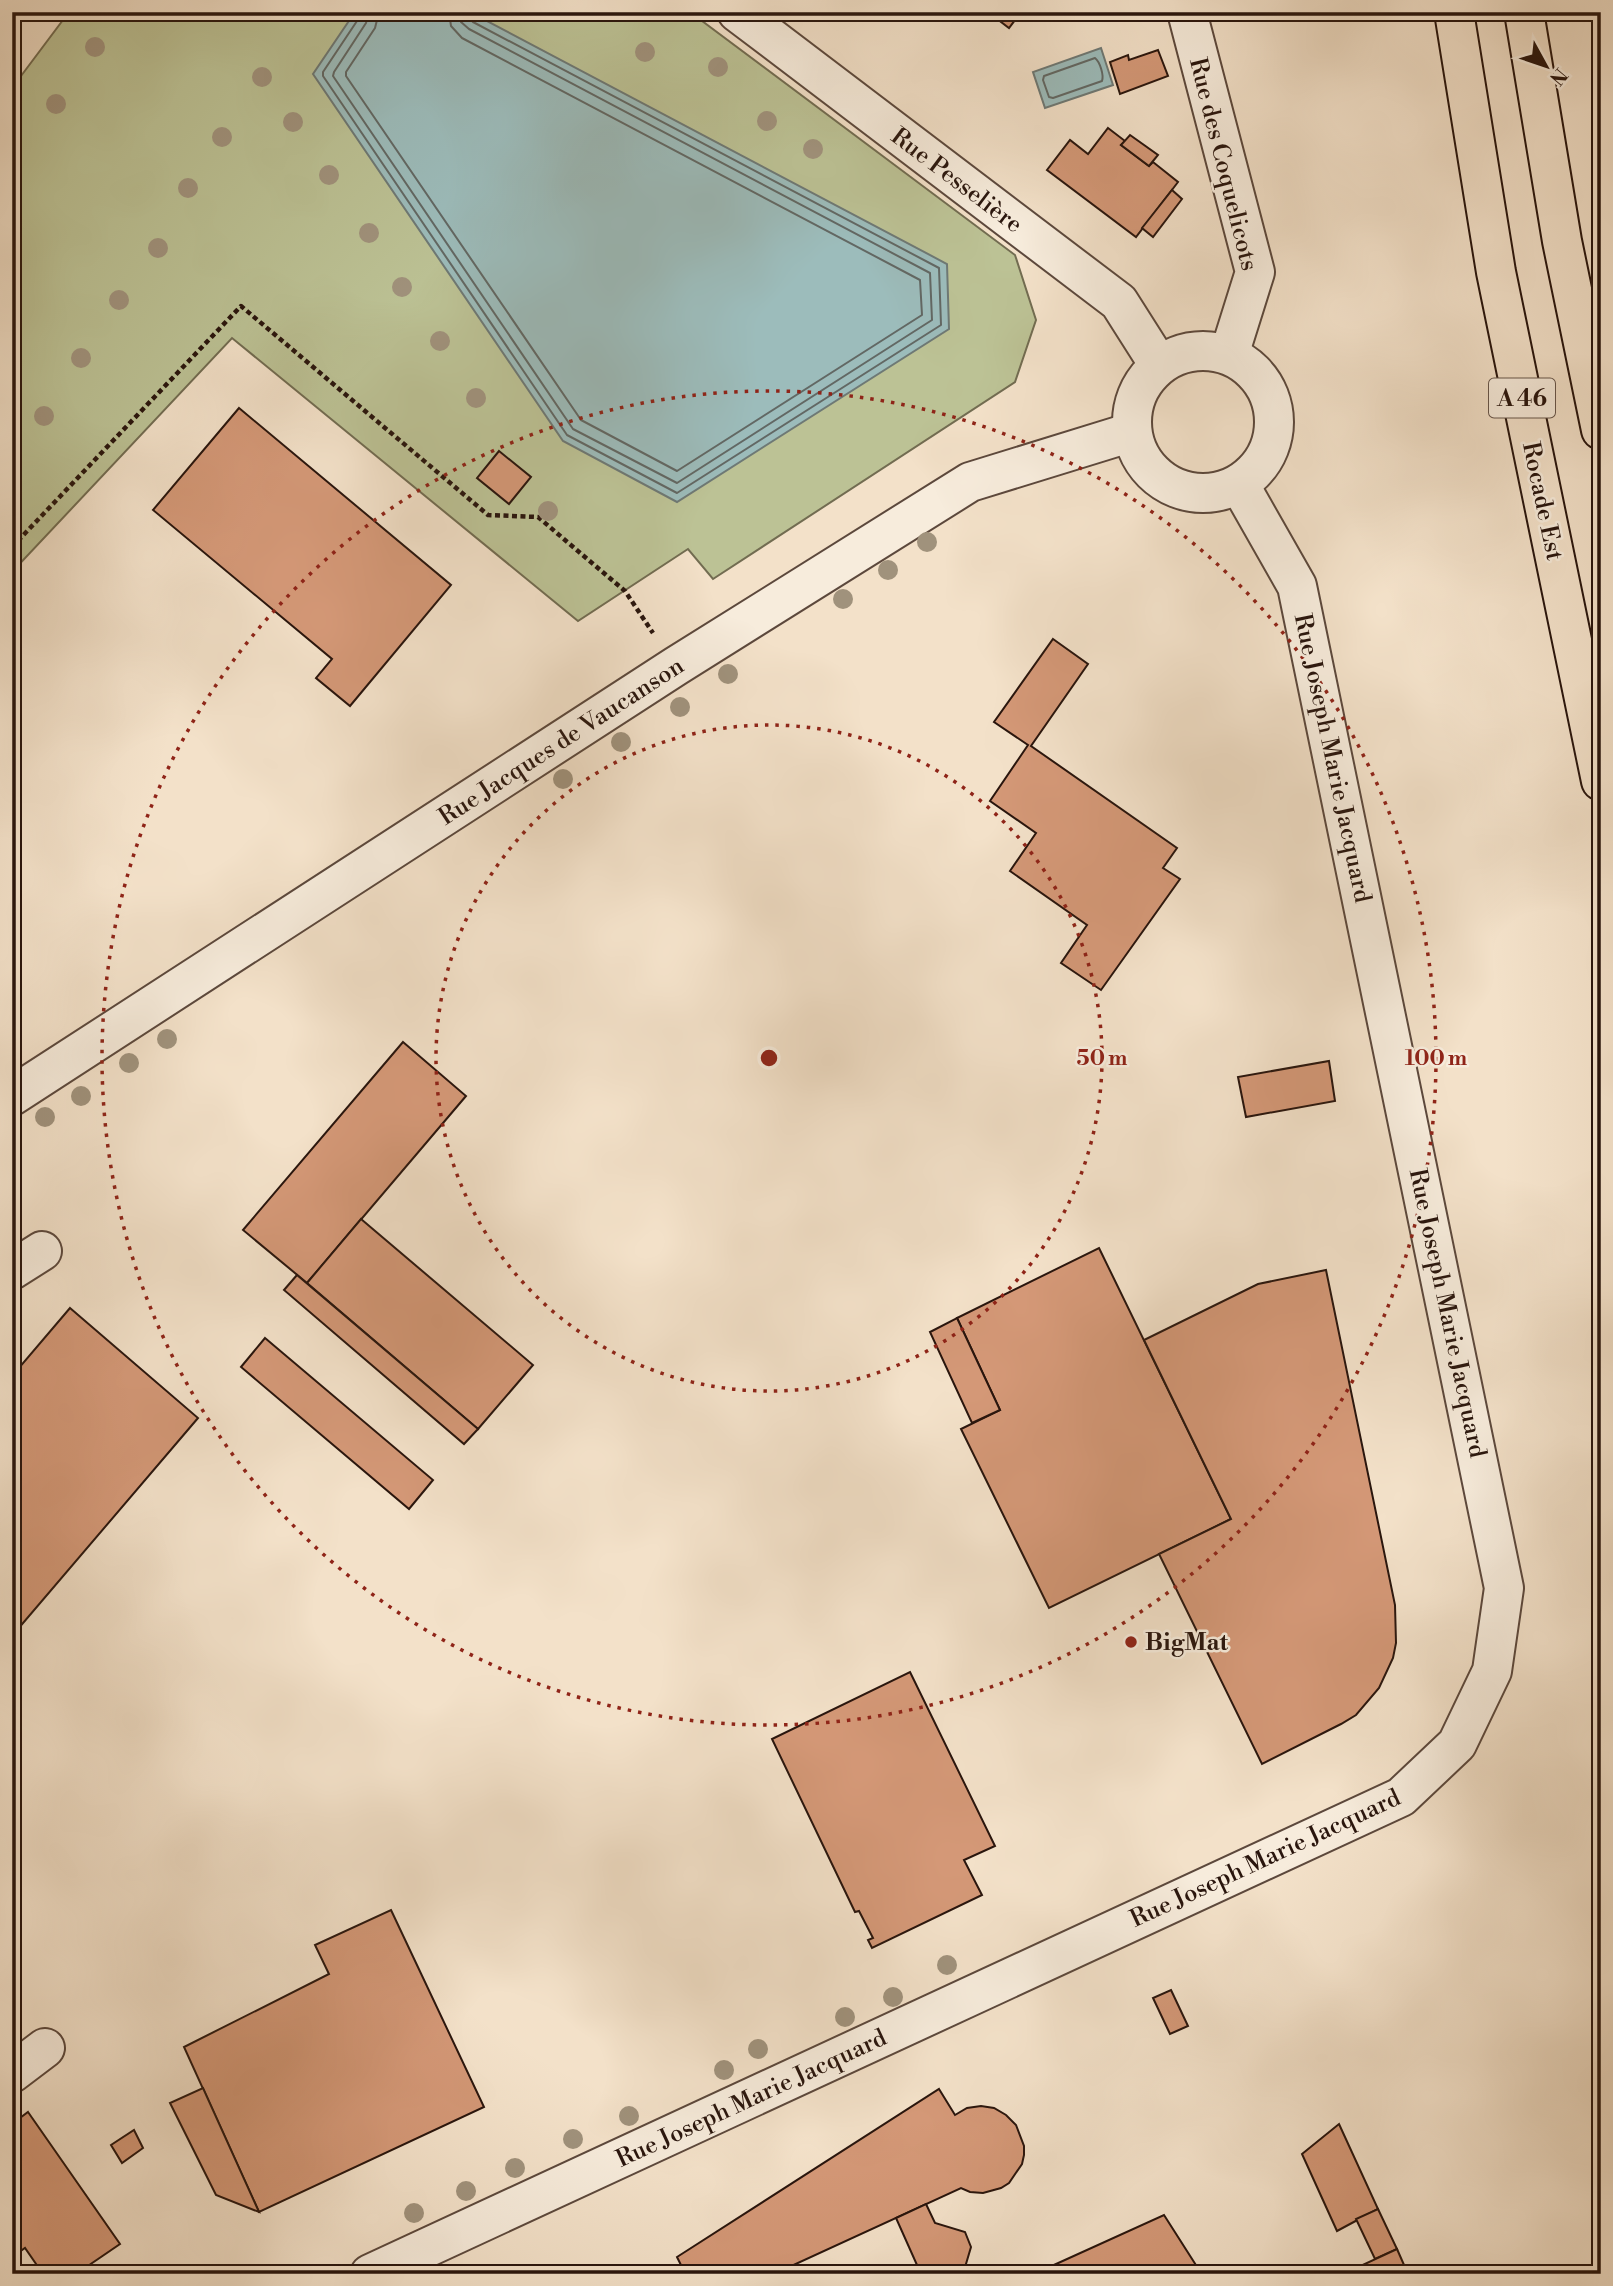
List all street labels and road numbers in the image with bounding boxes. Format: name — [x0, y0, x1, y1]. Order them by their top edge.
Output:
street label: Rue des Coquelicots — [1182, 55, 1264, 274]
street label: Rue Pesselière — [885, 122, 1028, 240]
road number: A 46 — [1489, 378, 1555, 418]
street label: Rocade Est — [1515, 439, 1569, 564]
street label: Rue Joseph Marie Jacquard — [1287, 611, 1377, 906]
street label: Rue Jacques de Vaucanson — [433, 651, 690, 832]
street label: Rue Joseph Marie Jacquard — [1402, 1166, 1492, 1461]
street label: Rue Joseph Marie Jacquard — [1125, 1783, 1406, 1935]
street label: Rue Joseph Marie Jacquard — [611, 2023, 892, 2175]

